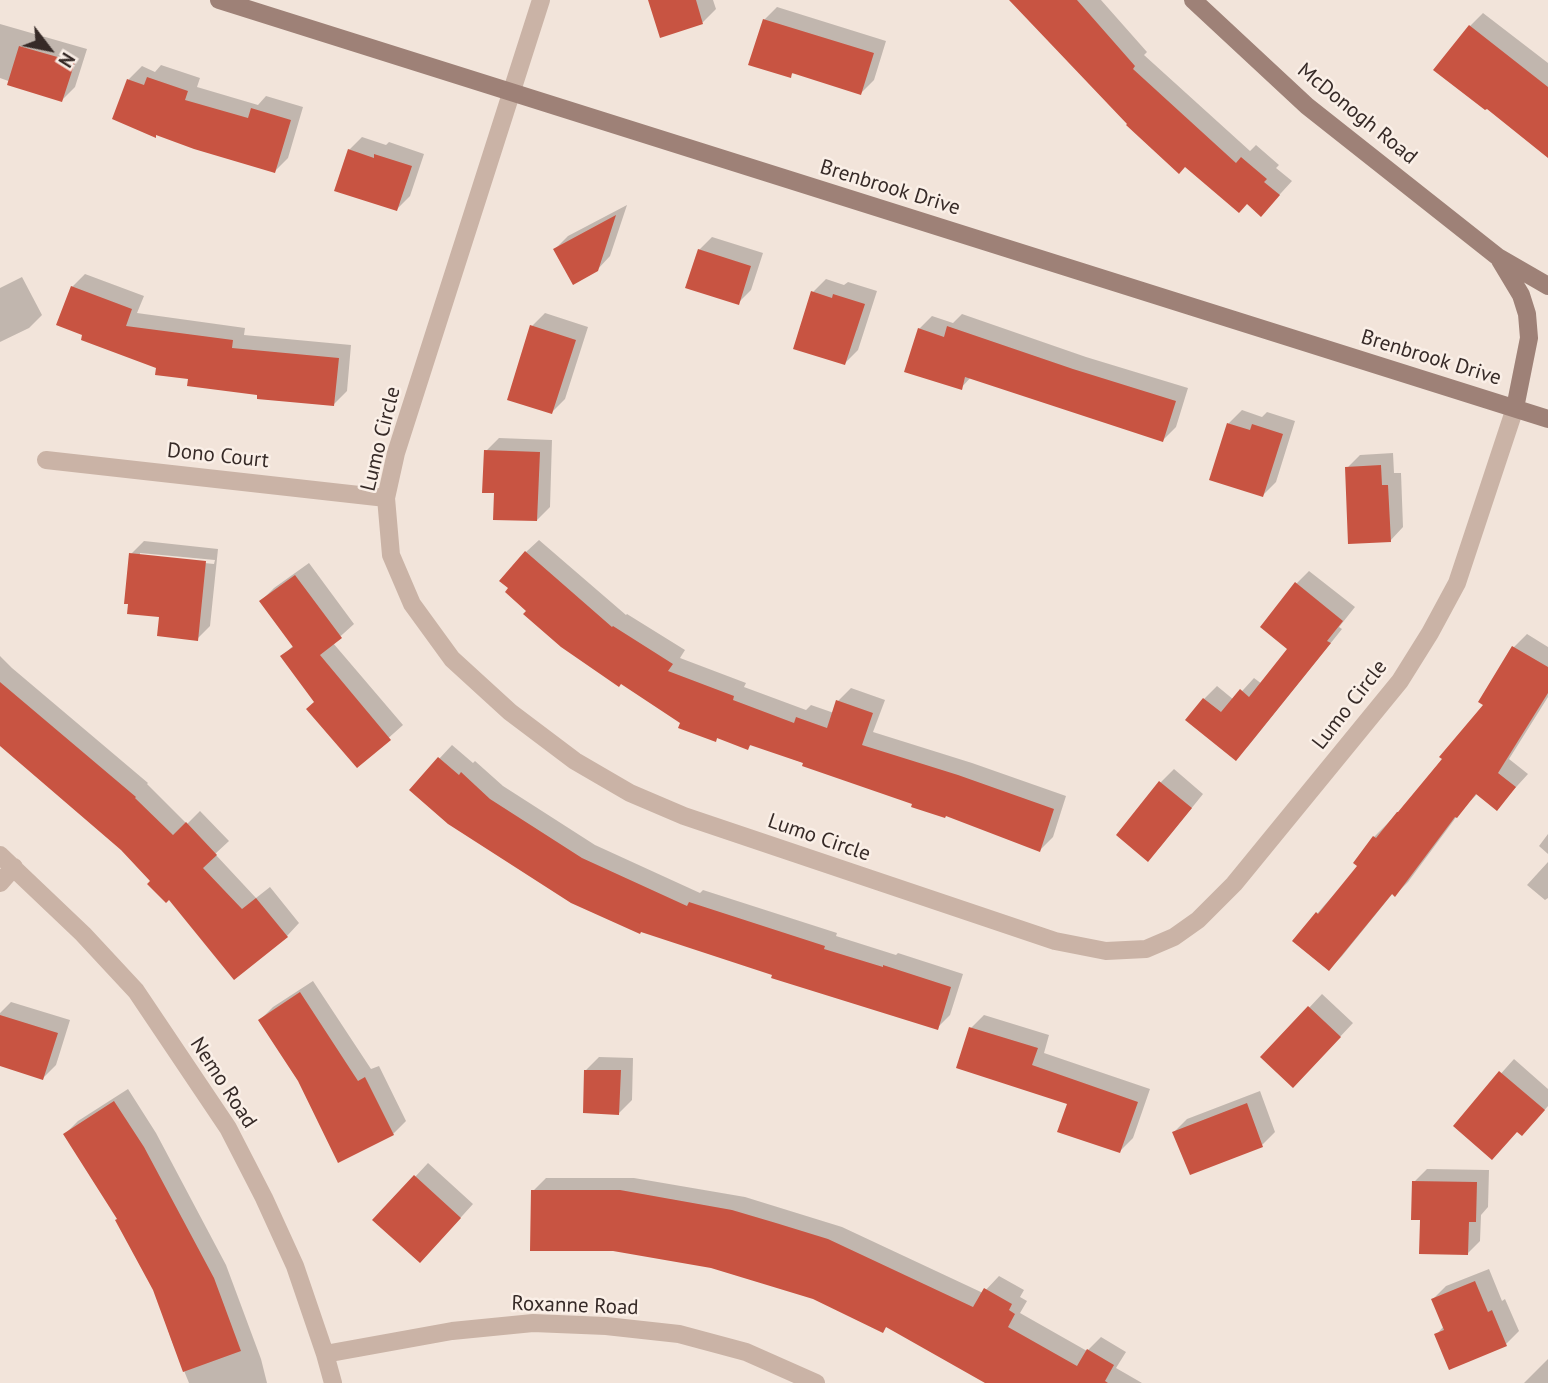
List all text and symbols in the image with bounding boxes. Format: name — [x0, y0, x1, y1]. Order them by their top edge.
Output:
north arrow — [14, 14, 84, 84]
text: N — [53, 48, 80, 72]
street label: McDonogh Road — [1292, 58, 1422, 170]
street label: Brenbrook Drive — [817, 155, 963, 221]
street label: Brenbrook Drive — [1358, 325, 1504, 391]
street label: Lumo Circle — [356, 384, 406, 494]
street label: Dono Court — [166, 438, 270, 474]
street label: Lumo Circle — [1307, 655, 1393, 755]
street label: Lumo Circle — [764, 809, 874, 867]
street label: Nemo Road — [184, 1033, 262, 1133]
street label: Roxanne Road — [511, 1291, 639, 1321]

